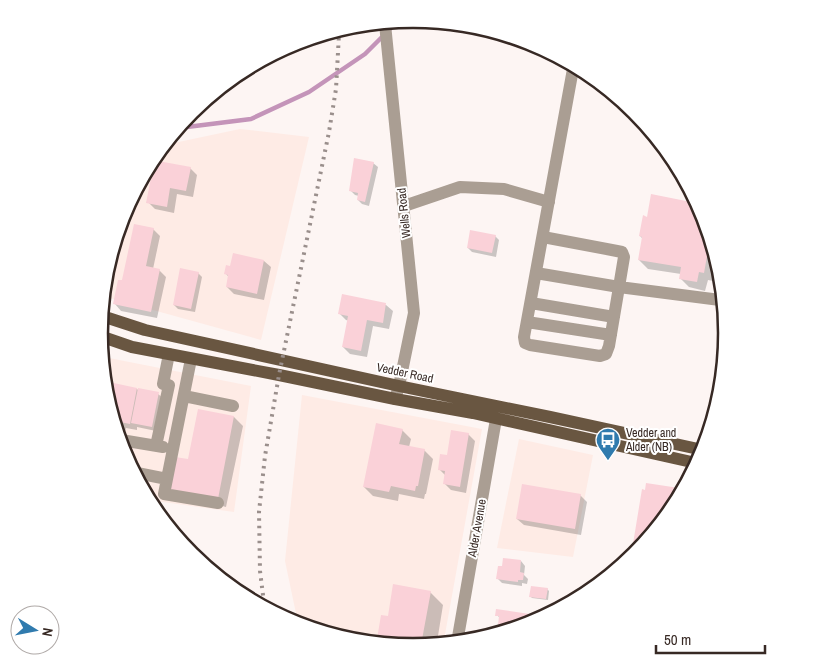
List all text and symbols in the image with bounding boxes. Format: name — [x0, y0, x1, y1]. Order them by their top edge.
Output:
street label: Wells Road — [393, 187, 415, 239]
street label: Vedder Road — [375, 359, 435, 387]
place label: Vedder and Alder (NB) — [625, 425, 676, 455]
bus stop icon: Vedder and Alder (NB) — [595, 427, 621, 461]
street label: Alder Avenue — [464, 498, 490, 559]
north arrow — [10, 605, 60, 655]
scale bar — [656, 622, 765, 654]
text: N — [38, 627, 57, 638]
text: 50 m — [664, 629, 691, 650]

